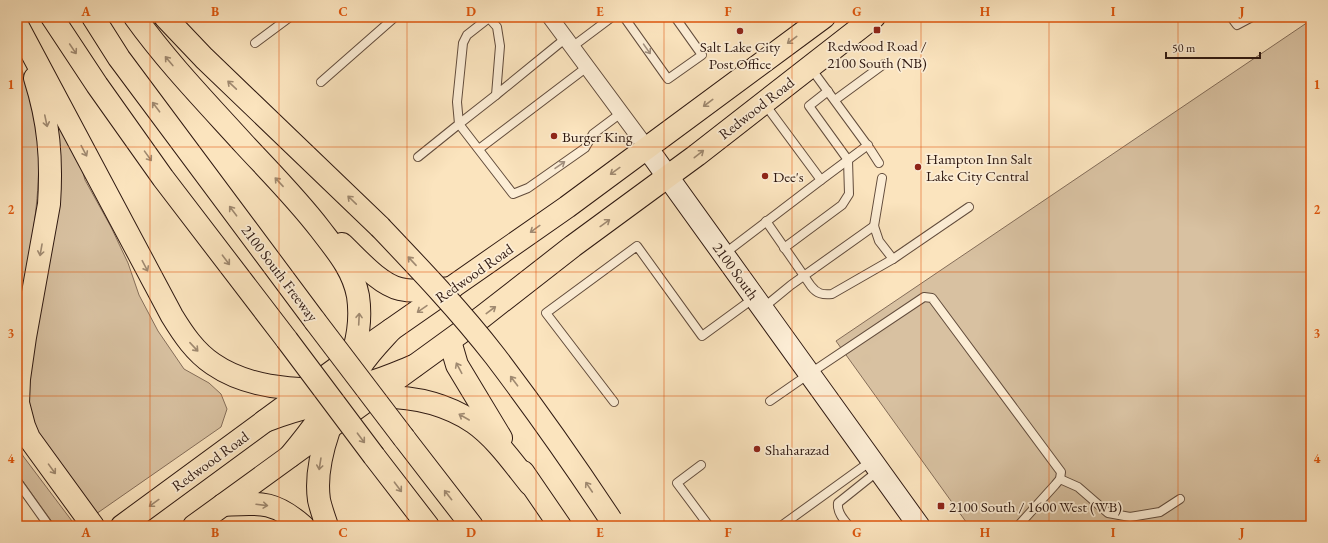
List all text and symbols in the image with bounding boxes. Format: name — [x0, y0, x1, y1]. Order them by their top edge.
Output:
text: A — [80, 3, 91, 20]
text: B — [211, 3, 219, 20]
text: C — [338, 3, 348, 20]
text: D — [466, 3, 476, 20]
text: E — [596, 3, 604, 20]
text: F — [724, 3, 732, 20]
text: G — [852, 3, 862, 20]
text: H — [980, 3, 991, 20]
text: I — [1111, 3, 1116, 20]
text: J — [1238, 3, 1245, 20]
marker: Redwood Road / 2100 South (NB) — [872, 25, 882, 35]
marker: Salt Lake City Post Office — [735, 26, 745, 36]
scale bar — [1166, 34, 1260, 60]
one-way arrow — [787, 36, 798, 44]
place label: Redwood Road / 2100 South (NB) — [827, 36, 927, 72]
place label: Salt Lake City Post Office — [700, 37, 781, 73]
text: 50 m — [1172, 40, 1196, 56]
one-way arrow — [643, 43, 651, 54]
one-way arrow — [69, 44, 77, 55]
one-way arrow — [164, 55, 173, 66]
street label: Redwood Road — [714, 72, 798, 143]
text: 1 — [8, 76, 15, 93]
text: 1 — [1314, 76, 1321, 93]
one-way arrow — [227, 80, 237, 90]
one-way arrow — [702, 99, 713, 107]
one-way arrow — [151, 102, 160, 113]
one-way arrow — [43, 114, 51, 127]
place label: Burger King — [562, 127, 633, 146]
marker: Burger King — [549, 131, 559, 141]
one-way arrow — [81, 145, 89, 157]
one-way arrow — [693, 149, 704, 158]
place label: Hampton Inn Salt Lake City Central — [926, 149, 1032, 185]
one-way arrow — [143, 150, 152, 161]
one-way arrow — [554, 161, 565, 170]
marker: Hampton Inn Salt Lake City Central — [913, 162, 923, 172]
one-way arrow — [610, 167, 621, 175]
place label: Dee's — [773, 167, 804, 186]
marker: Dee's — [760, 171, 770, 181]
one-way arrow — [275, 177, 284, 187]
one-way arrow — [347, 195, 357, 205]
text: 2 — [8, 201, 15, 218]
text: 2 — [1314, 201, 1321, 218]
one-way arrow — [229, 206, 238, 217]
one-way arrow — [599, 219, 610, 227]
street label: 2100 South Freeway — [237, 221, 323, 325]
one-way arrow — [530, 225, 541, 233]
street label: 2100 South — [709, 238, 763, 304]
street label: Redwood Road — [431, 239, 517, 307]
one-way arrow — [37, 243, 45, 256]
one-way arrow — [222, 254, 230, 265]
one-way arrow — [407, 256, 417, 266]
one-way arrow — [142, 260, 149, 272]
one-way arrow — [416, 305, 427, 313]
one-way arrow — [485, 306, 496, 314]
one-way arrow — [355, 313, 362, 326]
text: 3 — [8, 325, 15, 342]
text: 3 — [1314, 325, 1321, 342]
one-way arrow — [190, 342, 199, 353]
one-way arrow — [454, 362, 462, 374]
one-way arrow — [510, 376, 518, 387]
one-way arrow — [458, 413, 470, 421]
street label: Redwood Road — [168, 426, 253, 495]
one-way arrow — [357, 433, 365, 444]
place label: Shaharazad — [765, 440, 830, 459]
marker: Shaharazad — [752, 444, 762, 454]
text: 4 — [8, 450, 15, 467]
text: 4 — [1314, 450, 1321, 467]
one-way arrow — [316, 457, 324, 470]
one-way arrow — [47, 464, 56, 475]
one-way arrow — [394, 481, 402, 492]
one-way arrow — [585, 482, 593, 493]
one-way arrow — [444, 490, 453, 501]
place label: 2100 South / 1600 West (WB) — [949, 497, 1122, 516]
one-way arrow — [148, 499, 159, 507]
one-way arrow — [255, 501, 268, 508]
marker: 2100 South / 1600 West (WB) — [936, 501, 946, 511]
text: A — [80, 524, 91, 541]
text: B — [211, 524, 219, 541]
text: C — [338, 524, 348, 541]
text: D — [466, 524, 476, 541]
text: E — [596, 524, 604, 541]
text: F — [724, 524, 732, 541]
text: G — [852, 524, 862, 541]
text: H — [980, 524, 991, 541]
text: I — [1111, 524, 1116, 541]
text: J — [1238, 524, 1245, 541]

